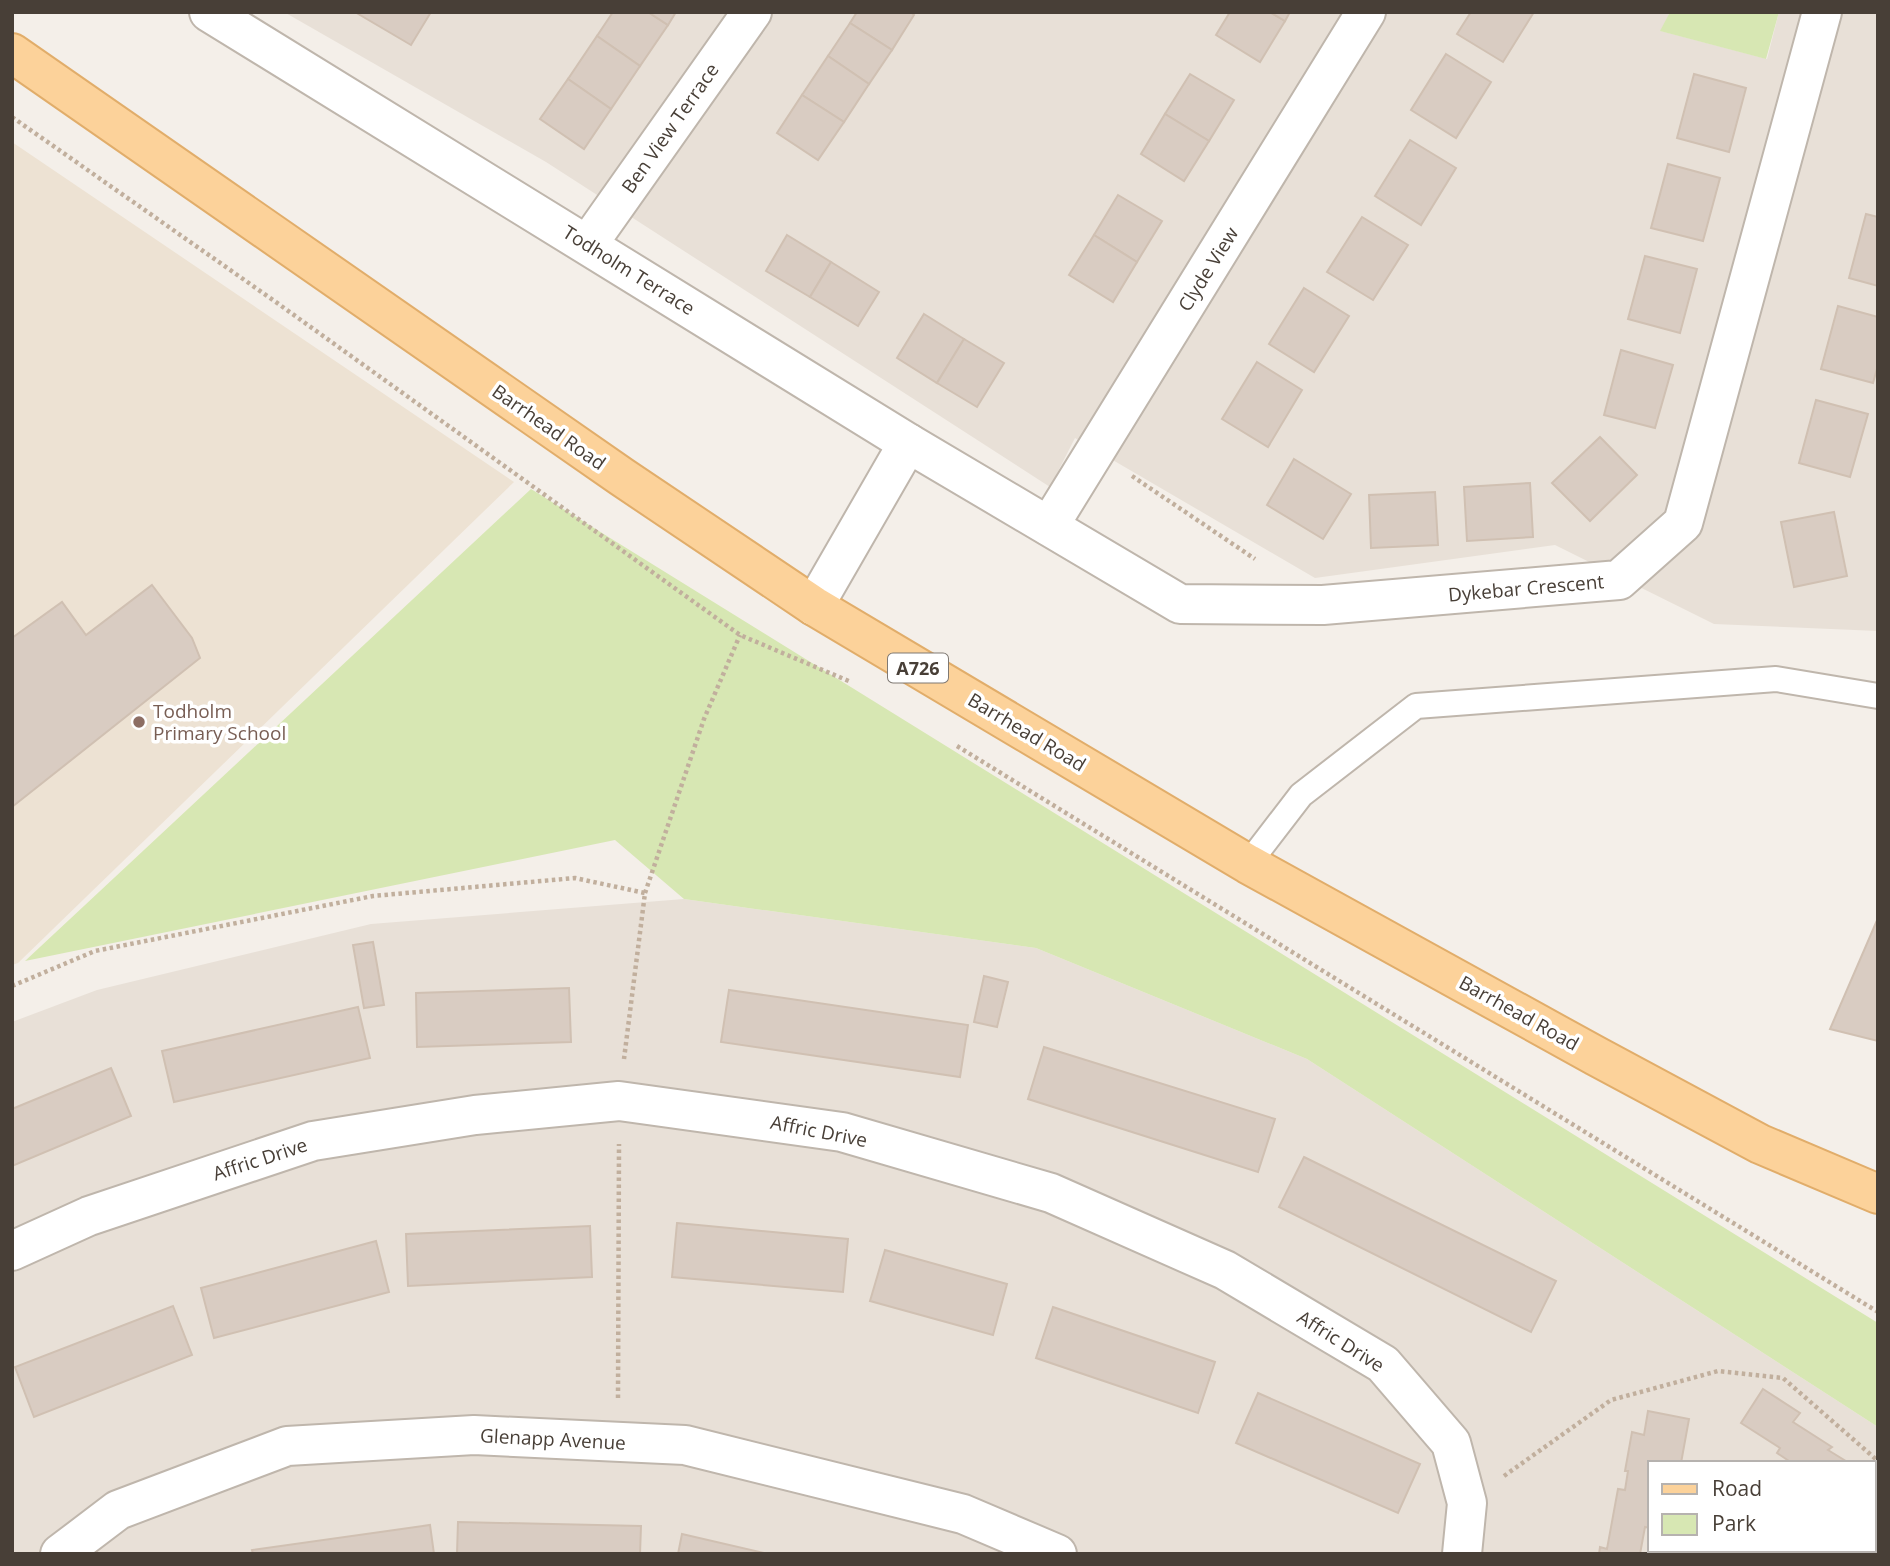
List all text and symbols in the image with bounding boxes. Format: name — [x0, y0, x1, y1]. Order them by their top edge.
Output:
street label: Ben View Terrace — [615, 58, 725, 198]
street label: Todholm Terrace — [558, 219, 700, 321]
street label: Clyde View — [1172, 222, 1244, 316]
street label: Barrhead Road — [487, 378, 611, 476]
street label: Dykebar Crescent — [1447, 568, 1605, 608]
road number: A726 — [888, 654, 948, 682]
street label: Barrhead Road — [963, 687, 1091, 777]
place label: Todholm Primary School — [153, 698, 286, 746]
marker: Todholm Primary School — [131, 714, 147, 730]
street label: Barrhead Road — [1454, 969, 1584, 1057]
street label: Affric Drive — [768, 1109, 870, 1153]
street label: Affric Drive — [209, 1132, 311, 1186]
street label: Affric Drive — [1293, 1304, 1389, 1378]
street label: Glenapp Avenue — [480, 1422, 626, 1456]
legend — [1648, 1461, 1876, 1552]
text: Road — [1712, 1474, 1762, 1502]
text: Park — [1712, 1509, 1756, 1537]

